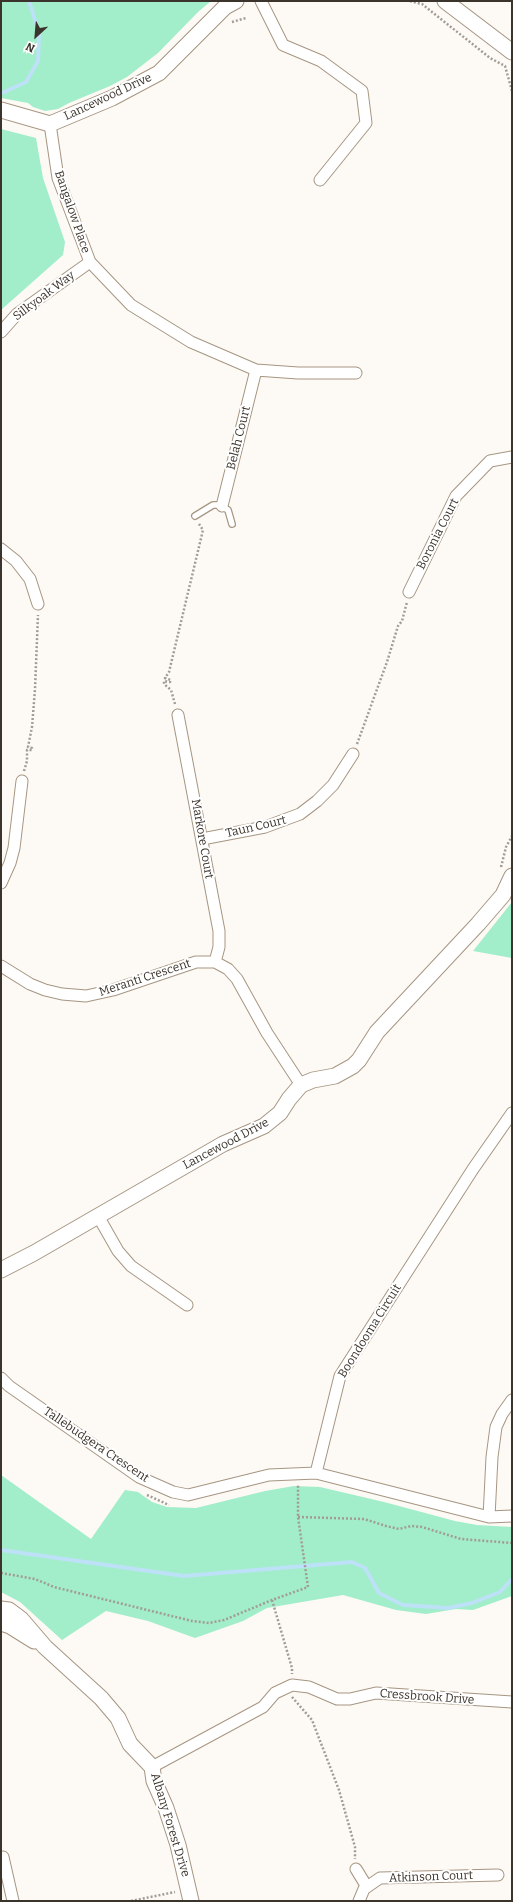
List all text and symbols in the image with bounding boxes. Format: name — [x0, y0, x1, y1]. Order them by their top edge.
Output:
north arrow — [16, 16, 56, 56]
text: N — [24, 40, 37, 55]
street label: Lancewood Drive — [62, 70, 154, 124]
street label: Bangalow Place — [51, 169, 93, 255]
street label: Silkyoak Way — [10, 268, 78, 324]
street label: Belah Court — [224, 405, 254, 471]
street label: Boronia Court — [414, 496, 462, 572]
street label: Markore Court — [188, 798, 216, 880]
street label: Taun Court — [224, 813, 288, 841]
street label: Meranti Crescent — [97, 956, 193, 1000]
street label: Lancewood Drive — [181, 1115, 271, 1173]
street label: Boondooma Circuit — [335, 1282, 405, 1380]
street label: Tallebudgera Crescent — [41, 1404, 151, 1486]
street label: Cressbrook Drive — [379, 1687, 475, 1707]
street label: Albany Forest Drive — [147, 1771, 193, 1879]
street label: Atkinson Court — [389, 1868, 473, 1886]

